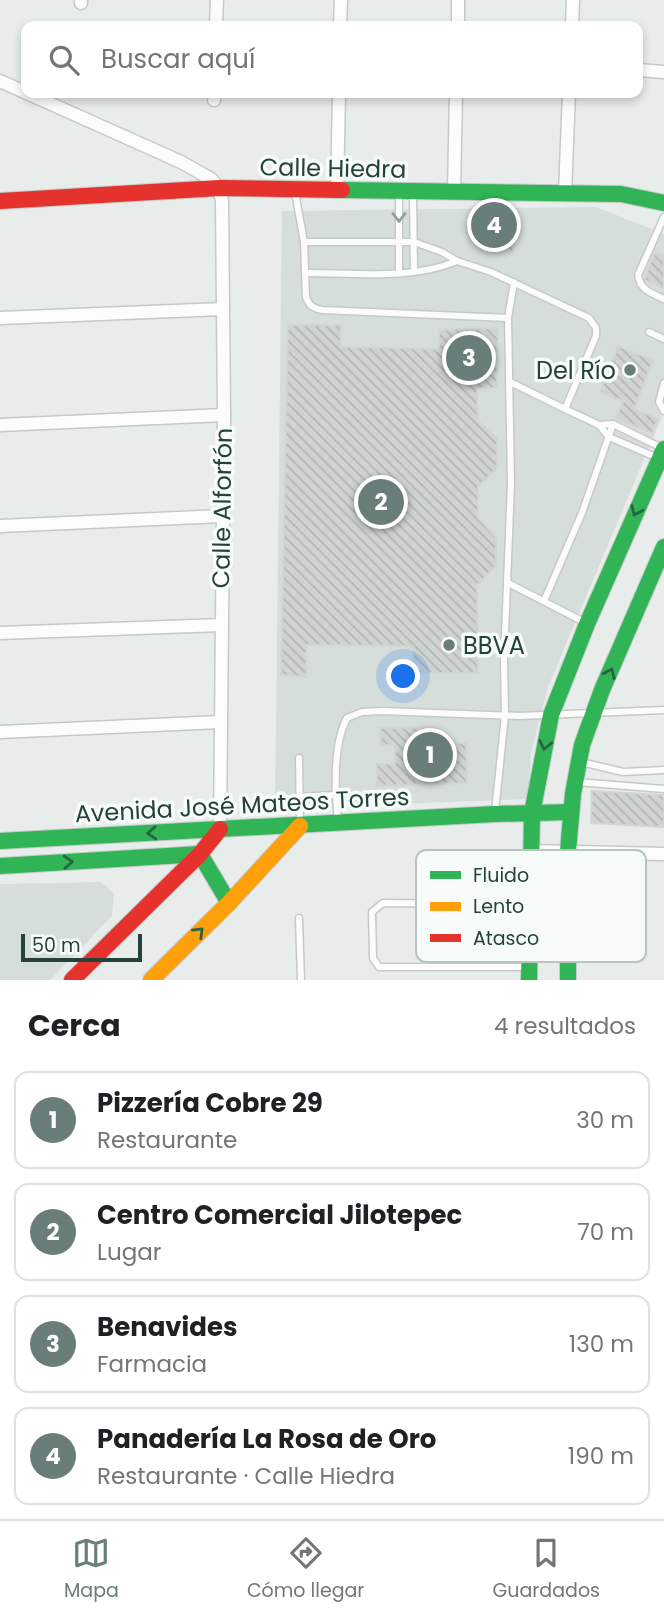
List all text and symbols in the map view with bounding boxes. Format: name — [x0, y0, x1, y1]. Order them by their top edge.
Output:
search box — [21, 21, 643, 98]
icon: search — [45, 41, 83, 79]
text: Buscar aquí — [101, 41, 255, 77]
street label: Calle Hiedra — [259, 150, 407, 186]
pin: 4 — [471, 199, 517, 251]
one-way arrow — [391, 212, 407, 223]
pin: 3 — [446, 332, 492, 384]
place label: Del Río — [536, 354, 616, 387]
marker: Del Río — [622, 362, 638, 378]
street label: Calle Alforfón — [204, 427, 240, 589]
pin: 2 — [358, 476, 404, 528]
one-way arrow — [630, 504, 644, 517]
place label: BBVA — [463, 629, 525, 662]
marker: BBVA — [441, 637, 457, 653]
your location — [386, 659, 420, 693]
one-way arrow — [602, 668, 616, 680]
pin: 1 — [407, 729, 453, 781]
one-way arrow — [538, 739, 553, 751]
street label: Avenida José Mateos Torres — [74, 780, 410, 830]
one-way arrow — [146, 825, 157, 840]
legend — [416, 850, 646, 962]
one-way arrow — [63, 855, 74, 870]
text: Fluido — [473, 862, 529, 889]
text: Lento — [473, 893, 524, 920]
text: Atasco — [473, 925, 539, 952]
one-way arrow — [191, 928, 204, 941]
scale bar — [21, 931, 142, 963]
text: 50 m — [32, 932, 81, 959]
text: Cerca — [28, 1004, 121, 1047]
text: 4 resultados — [494, 1010, 636, 1042]
text: Pizzería Cobre 29 — [97, 1085, 323, 1121]
text: 1 — [49, 1104, 57, 1136]
text: 30 m — [576, 1104, 634, 1136]
text: Restaurante — [97, 1124, 237, 1156]
text: Centro Comercial Jilotepec — [97, 1197, 462, 1233]
text: 2 — [46, 1216, 60, 1248]
text: 70 m — [577, 1216, 634, 1248]
text: Lugar — [97, 1236, 161, 1268]
text: Benavides — [97, 1309, 237, 1345]
text: 3 — [46, 1328, 60, 1360]
text: 130 m — [569, 1328, 634, 1360]
text: Farmacia — [97, 1348, 207, 1380]
text: Panadería La Rosa de Oro — [97, 1421, 436, 1457]
text: 4 — [45, 1440, 61, 1472]
text: 190 m — [568, 1440, 634, 1472]
text: Restaurante · Calle Hiedra — [97, 1460, 395, 1492]
tab: Mapa — [64, 1534, 119, 1605]
tab: Cómo llegar — [247, 1534, 364, 1605]
tab: Guardados — [492, 1534, 600, 1605]

